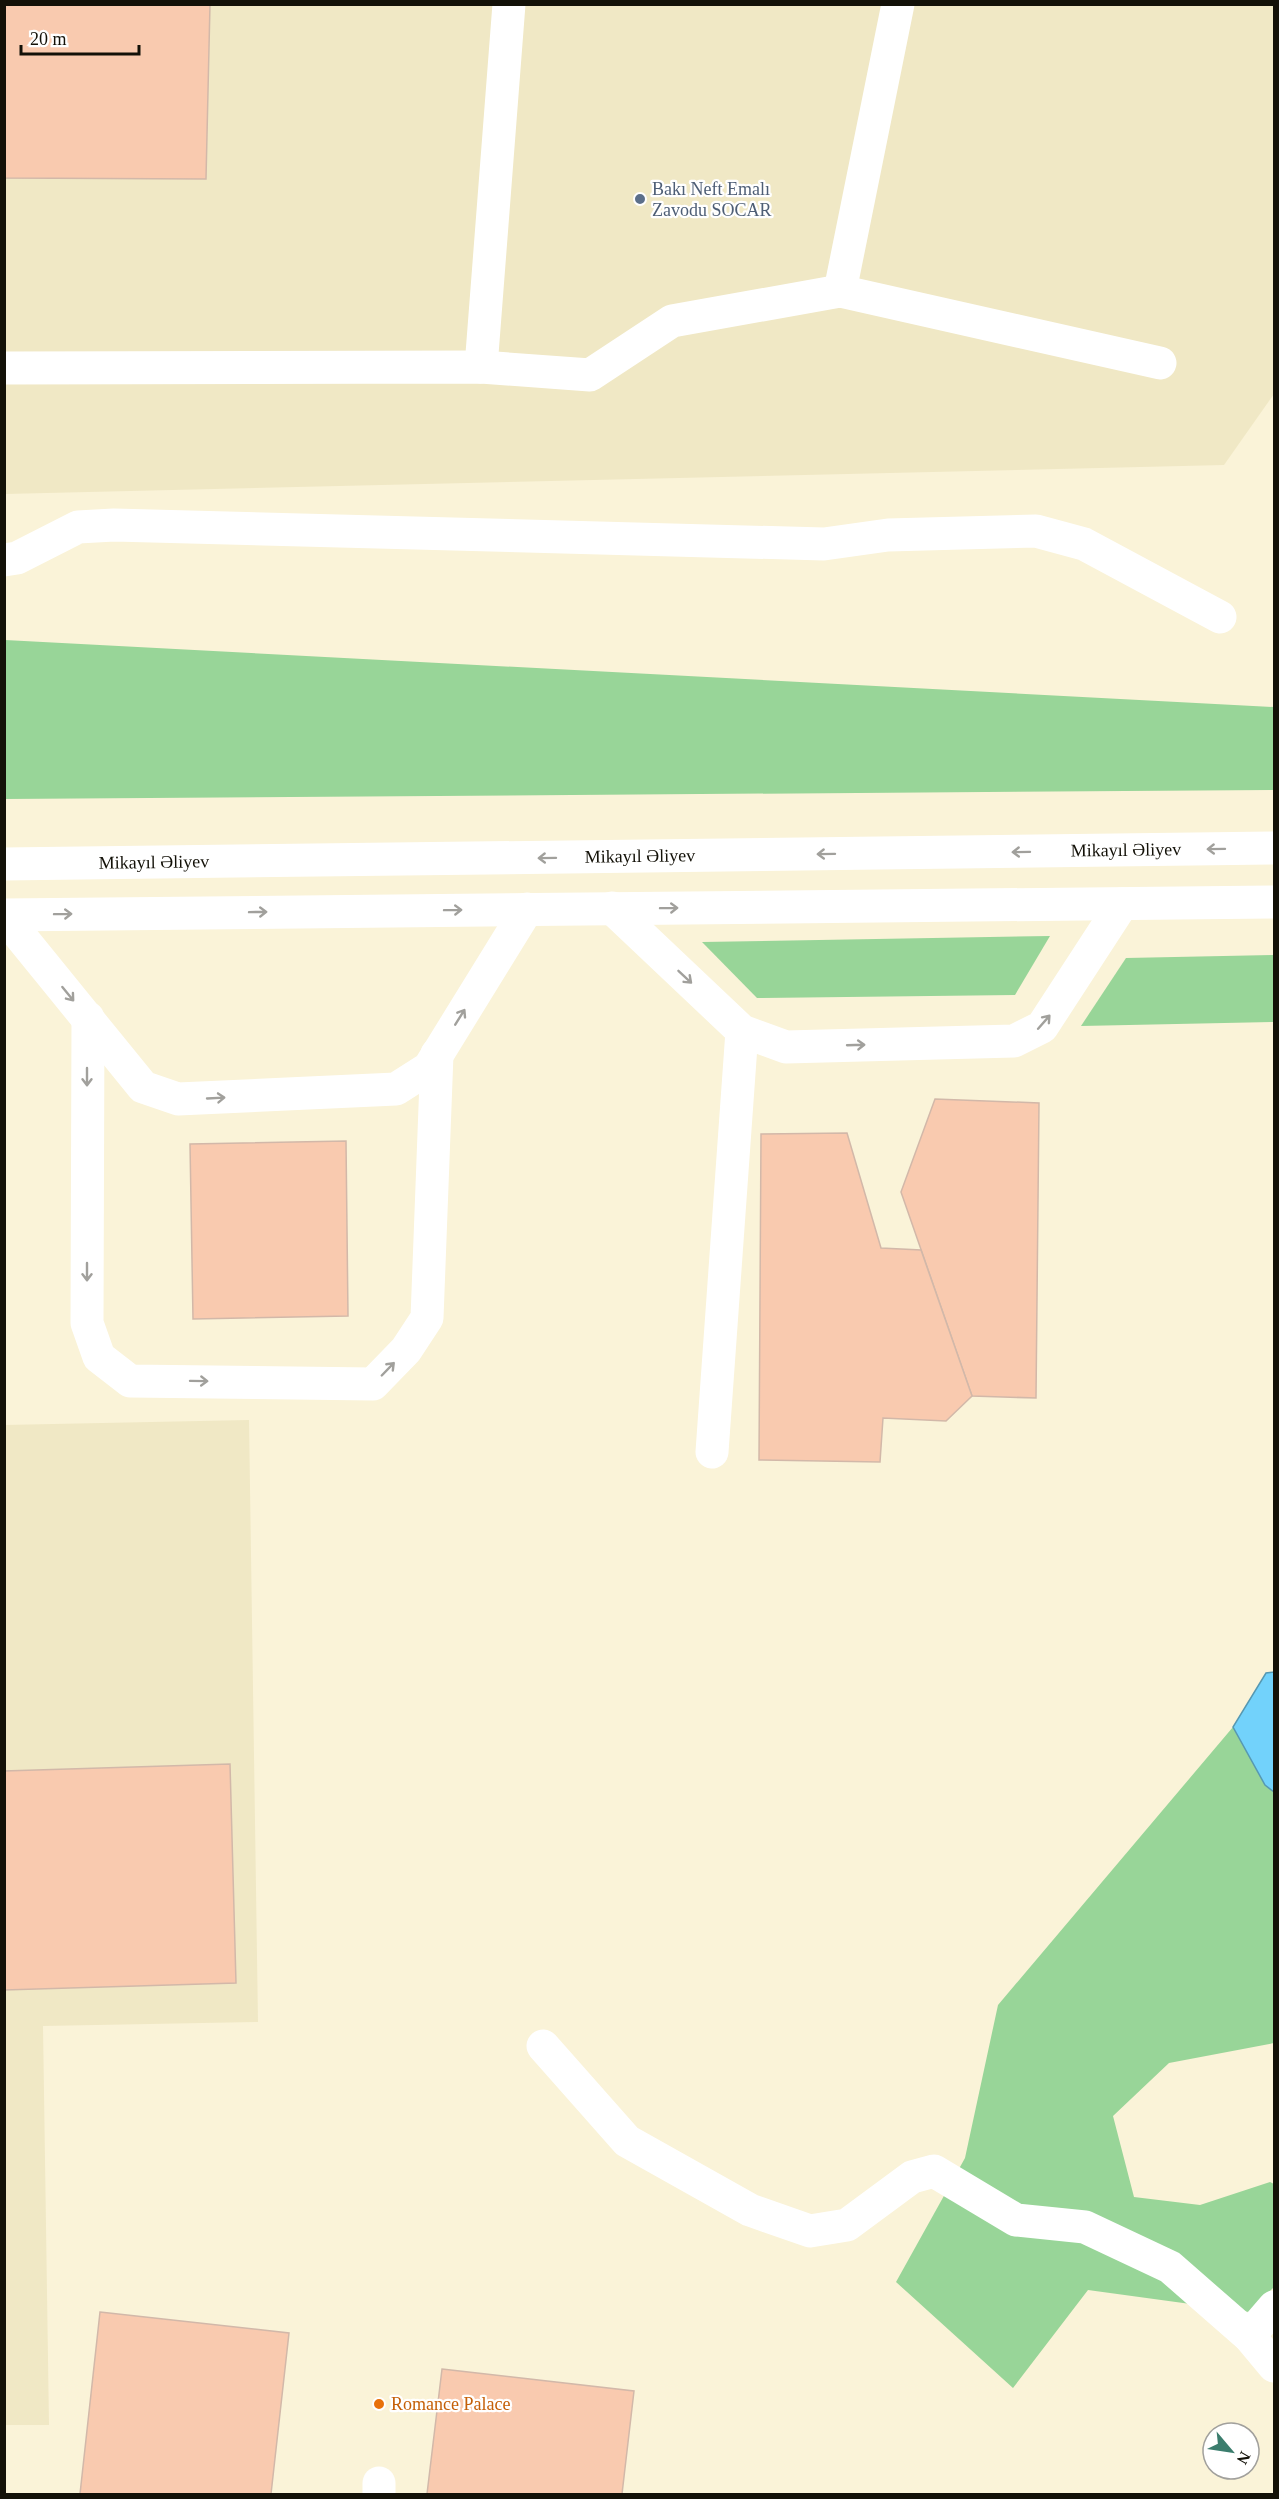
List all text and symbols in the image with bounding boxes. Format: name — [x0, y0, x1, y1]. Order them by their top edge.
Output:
scale bar — [21, 18, 140, 56]
text: 20 m — [30, 29, 67, 49]
place label: Bakı Neft Emalı Zavodu SOCAR — [652, 179, 772, 220]
marker: Bakı Neft Emalı Zavodu SOCAR — [633, 192, 647, 206]
street label: Mikayıl Əliyev — [1070, 839, 1181, 861]
one-way arrow — [1207, 843, 1227, 855]
street label: Mikayıl Əliyev — [585, 845, 695, 867]
one-way arrow — [1012, 846, 1032, 857]
one-way arrow — [817, 848, 837, 860]
street label: Mikayıl Əliyev — [99, 851, 209, 873]
one-way arrow — [538, 852, 558, 863]
one-way arrow — [658, 902, 678, 914]
one-way arrow — [442, 904, 462, 916]
one-way arrow — [247, 906, 267, 918]
one-way arrow — [52, 908, 72, 920]
one-way arrow — [677, 970, 692, 984]
one-way arrow — [61, 986, 74, 1002]
one-way arrow — [455, 1009, 467, 1026]
one-way arrow — [1038, 1014, 1051, 1030]
one-way arrow — [845, 1039, 865, 1051]
one-way arrow — [81, 1066, 93, 1086]
one-way arrow — [206, 1092, 226, 1103]
one-way arrow — [81, 1261, 93, 1281]
one-way arrow — [380, 1361, 395, 1376]
one-way arrow — [188, 1376, 208, 1387]
place label: Romance Palace — [391, 2394, 510, 2414]
marker: Romance Palace — [372, 2397, 386, 2411]
north arrow — [1201, 2421, 1261, 2481]
text: N — [1233, 2449, 1254, 2468]

